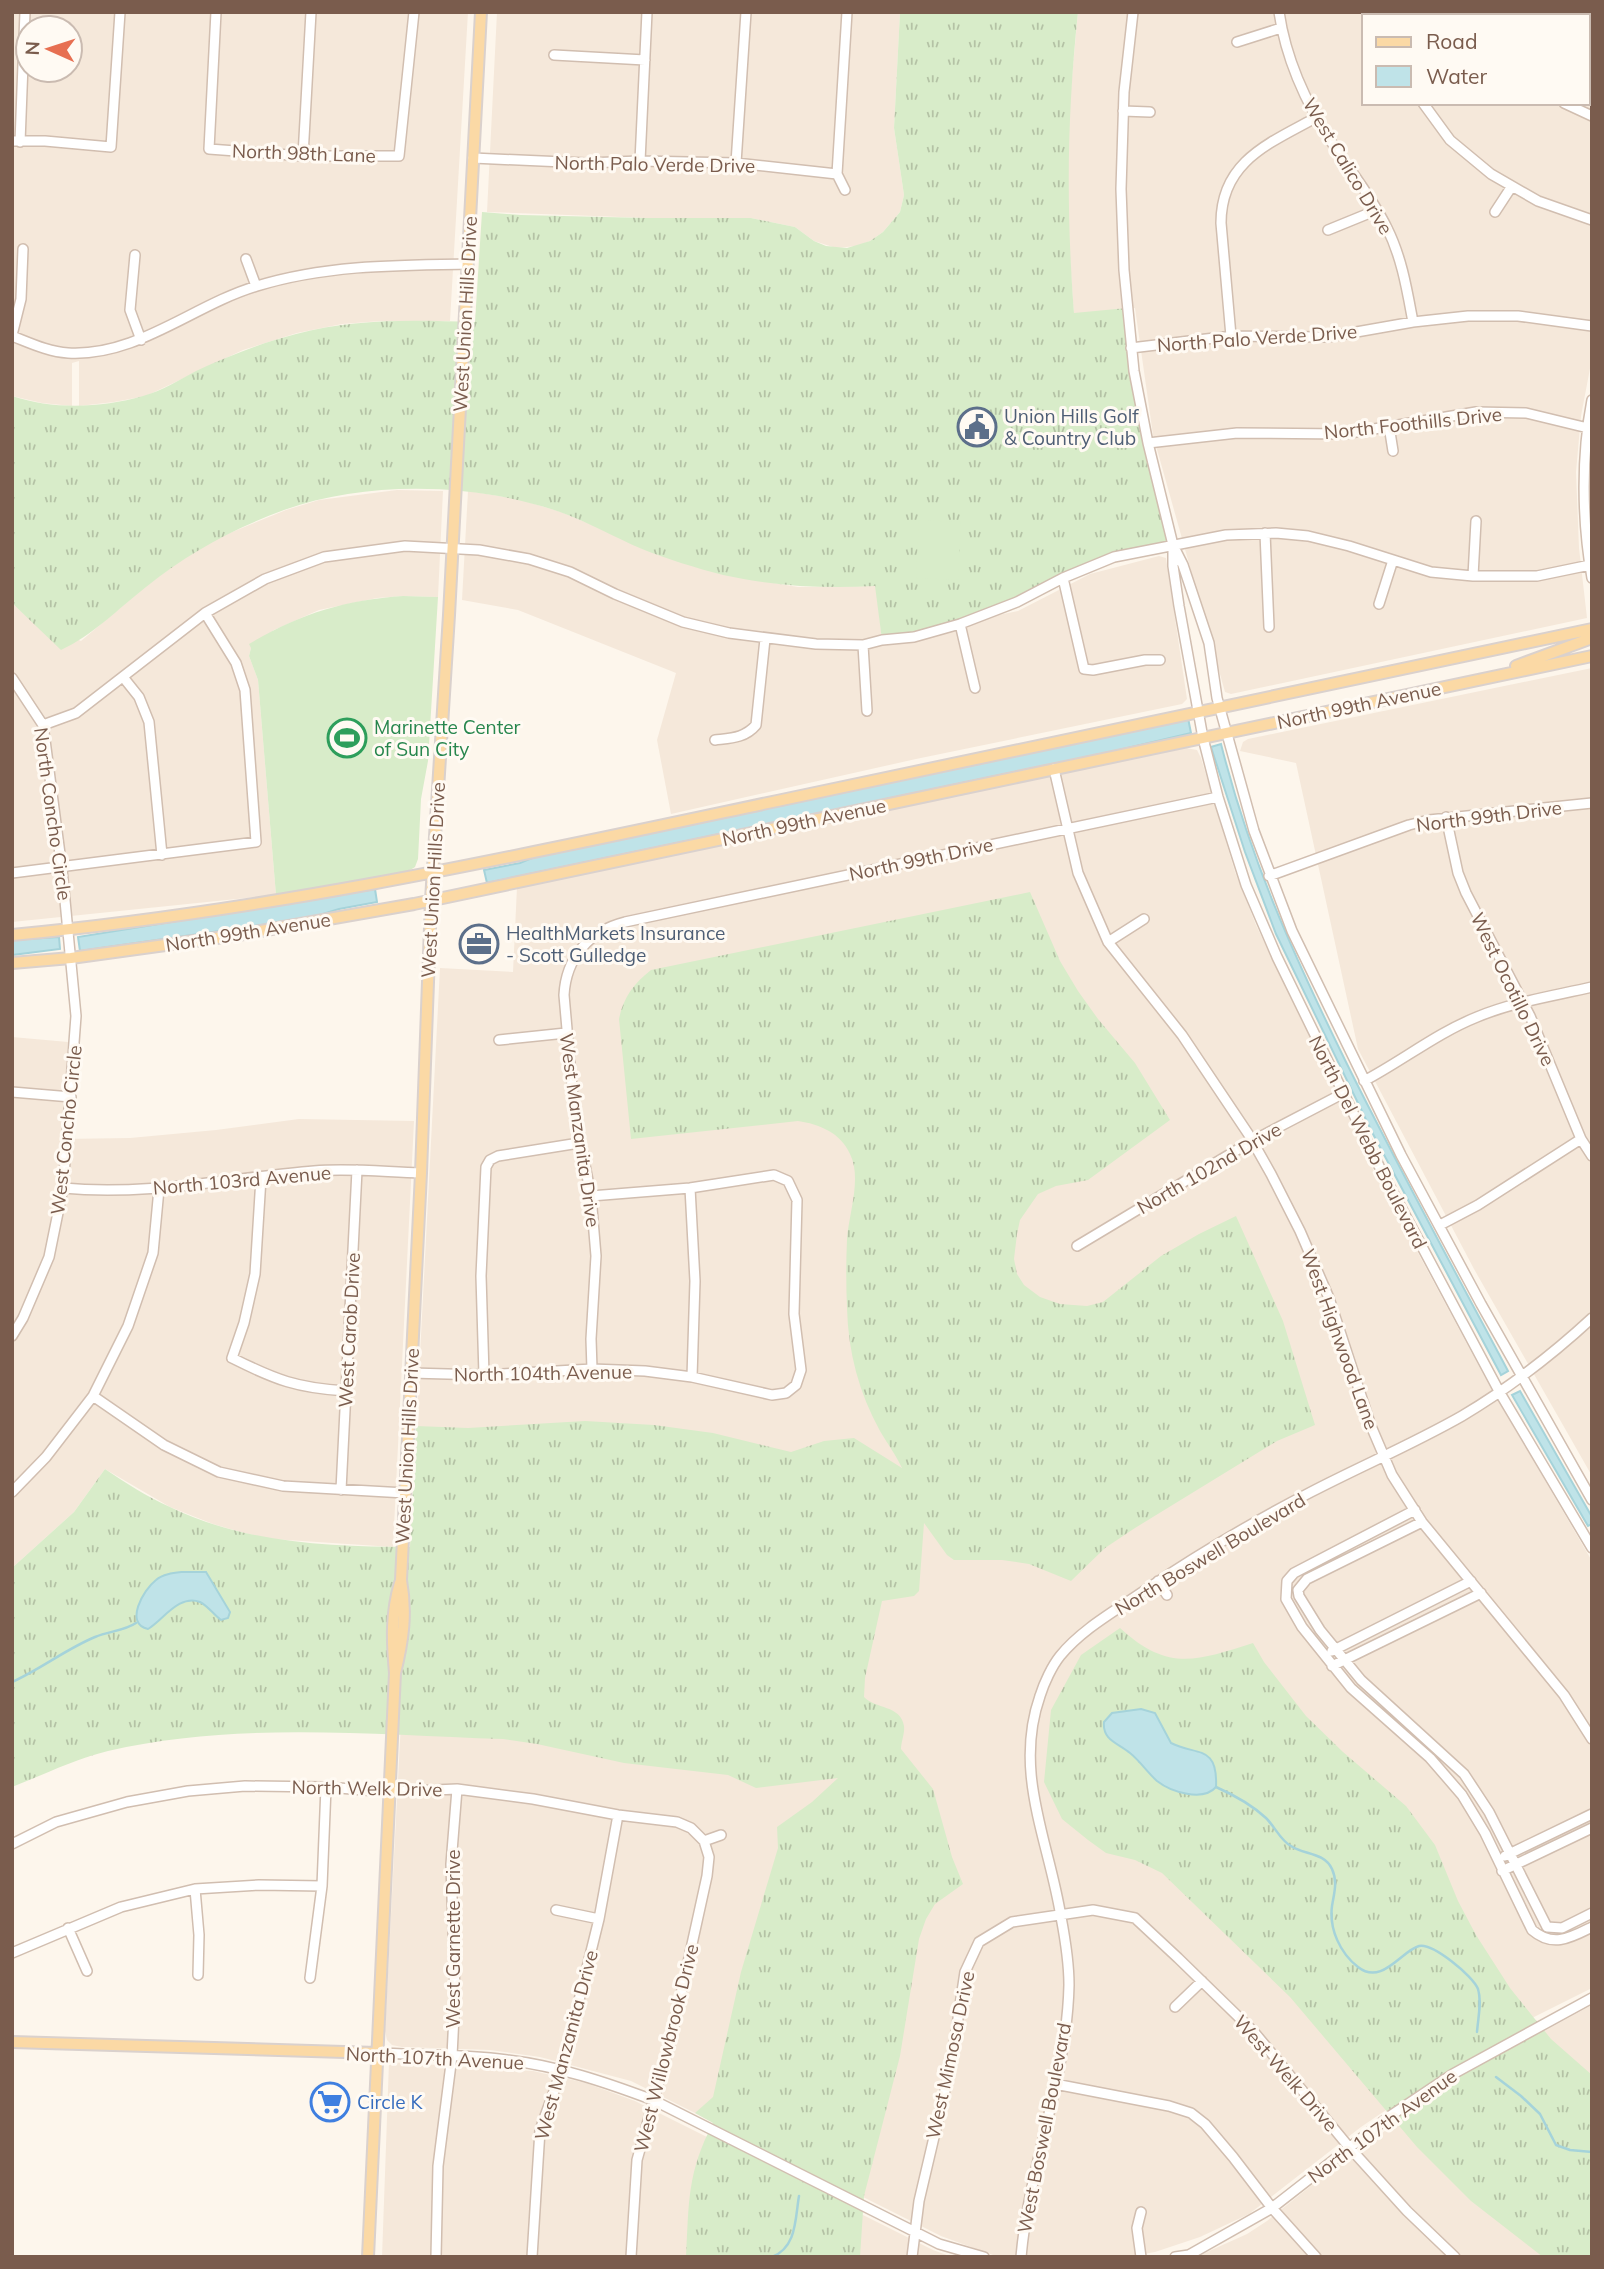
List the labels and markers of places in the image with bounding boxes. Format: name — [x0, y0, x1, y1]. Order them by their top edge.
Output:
place label: Union Hills Golf & Country Club — [1004, 404, 1139, 450]
public building icon: Union Hills Golf & Country Club — [956, 406, 998, 448]
place label: Marinette Center of Sun City — [374, 715, 521, 761]
sports icon: Marinette Center of Sun City — [326, 717, 368, 759]
place label: HealthMarkets Insurance - Scott Gulledge — [506, 921, 725, 967]
office icon: HealthMarkets Insurance - Scott Gulledge — [458, 923, 500, 965]
supermarket icon: Circle K — [309, 2081, 351, 2123]
place label: Circle K — [357, 2090, 424, 2114]

